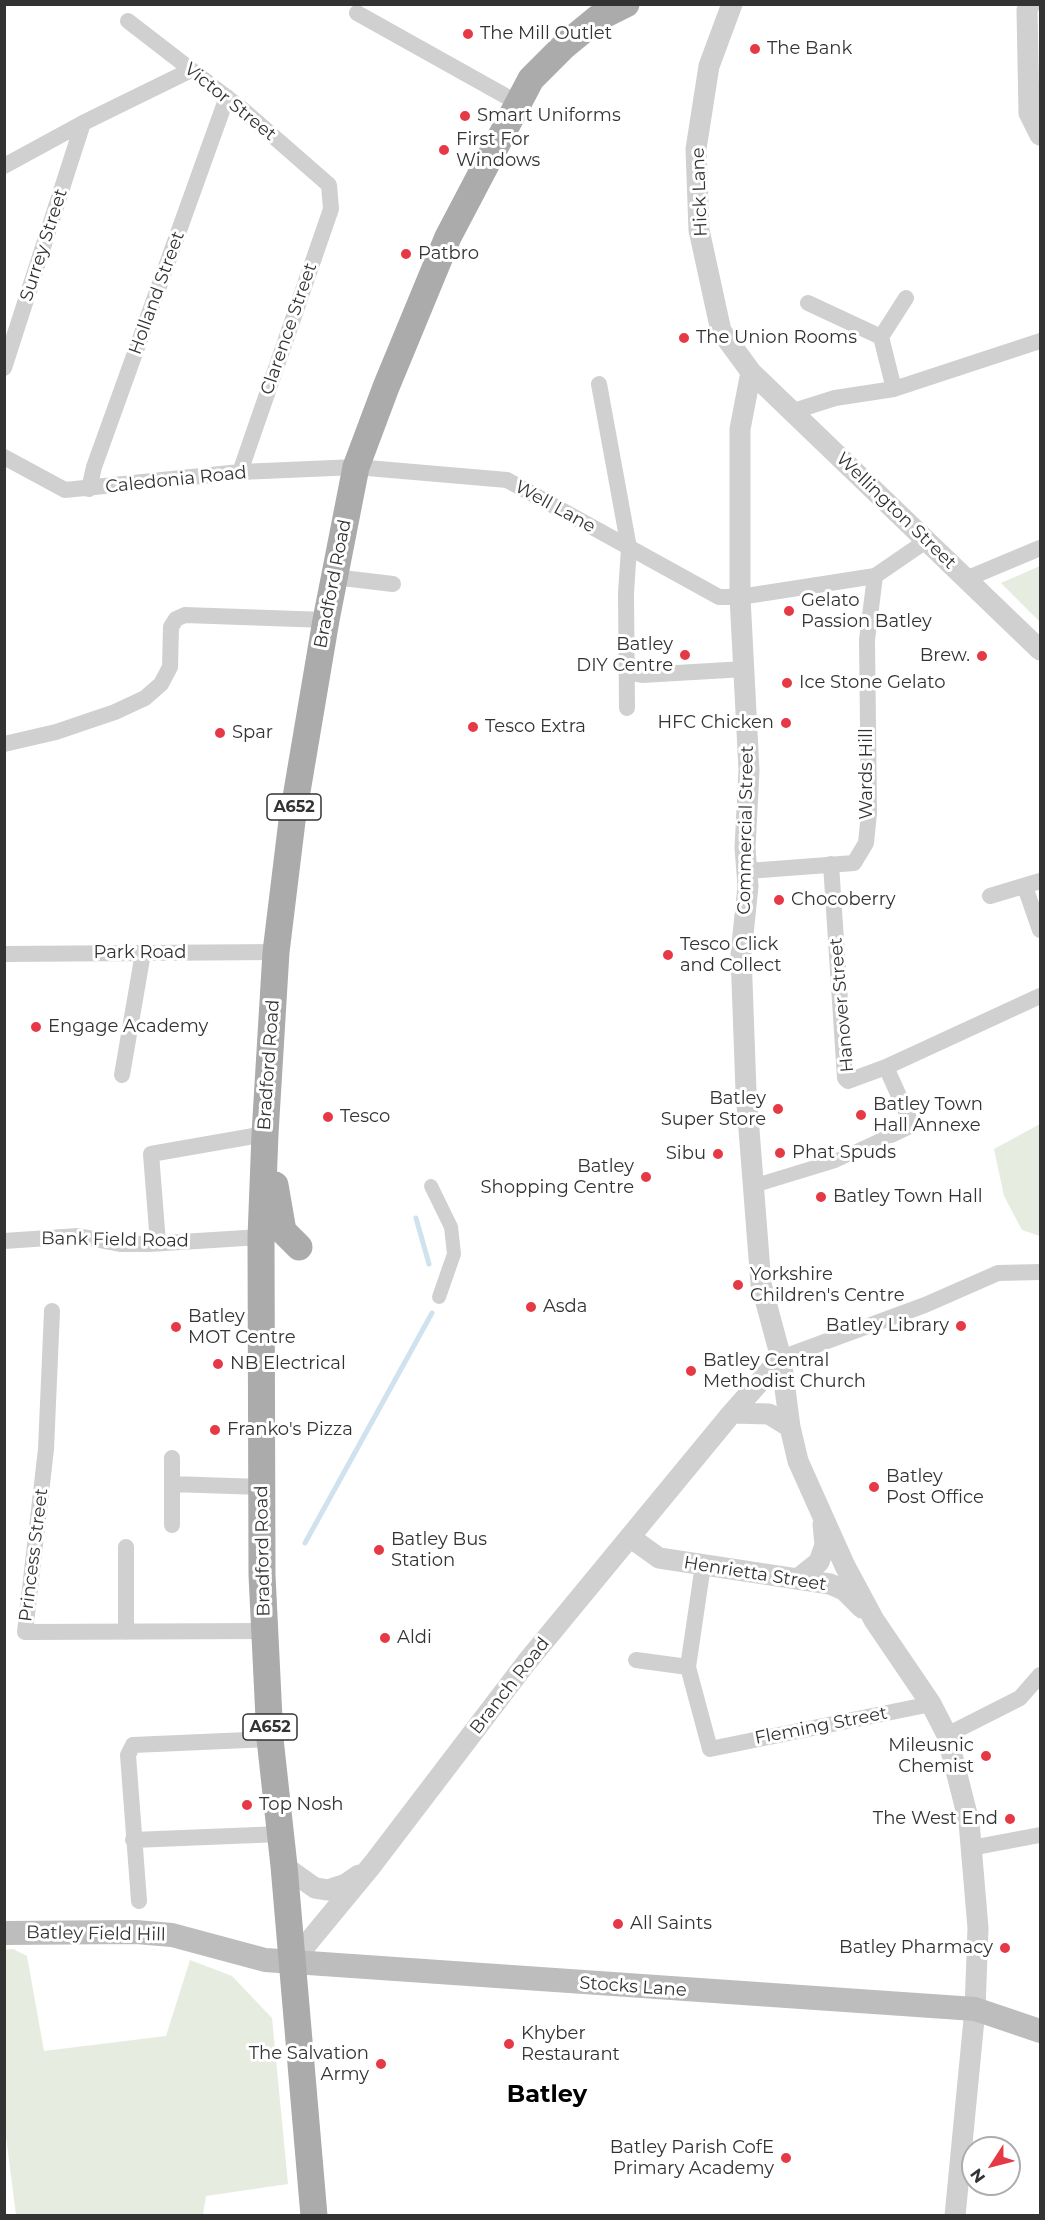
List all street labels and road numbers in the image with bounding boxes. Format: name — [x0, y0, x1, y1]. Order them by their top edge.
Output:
street label: Victor Street — [180, 58, 280, 146]
street label: Hick Lane — [688, 147, 712, 237]
street label: Surrey Street — [16, 186, 72, 304]
street label: Holland Street — [125, 228, 189, 358]
street label: Clarence Street — [256, 260, 322, 398]
street label: Wellington Street — [832, 448, 960, 574]
street label: Caledonia Road — [104, 462, 248, 498]
street label: Well Lane — [511, 476, 599, 538]
street label: Bradford Road — [310, 518, 356, 650]
street label: Wards Hill — [856, 728, 878, 820]
street label: Commercial Street — [734, 745, 758, 915]
road number: A652 — [267, 794, 321, 820]
street label: Hanover Street — [825, 937, 859, 1073]
street label: Park Road — [94, 942, 186, 964]
street label: Bradford Road — [254, 999, 284, 1131]
street label: Bank Field Road — [41, 1228, 189, 1252]
street label: Bradford Road — [251, 1485, 275, 1617]
street label: Princess Street — [15, 1487, 53, 1623]
street label: Henrietta Street — [682, 1552, 828, 1596]
street label: Branch Road — [466, 1633, 554, 1739]
street label: Fleming Street — [753, 1703, 889, 1749]
road number: A652 — [243, 1714, 297, 1740]
street label: Batley Field Hill — [26, 1922, 166, 1946]
street label: Stocks Lane — [579, 1972, 687, 2002]

